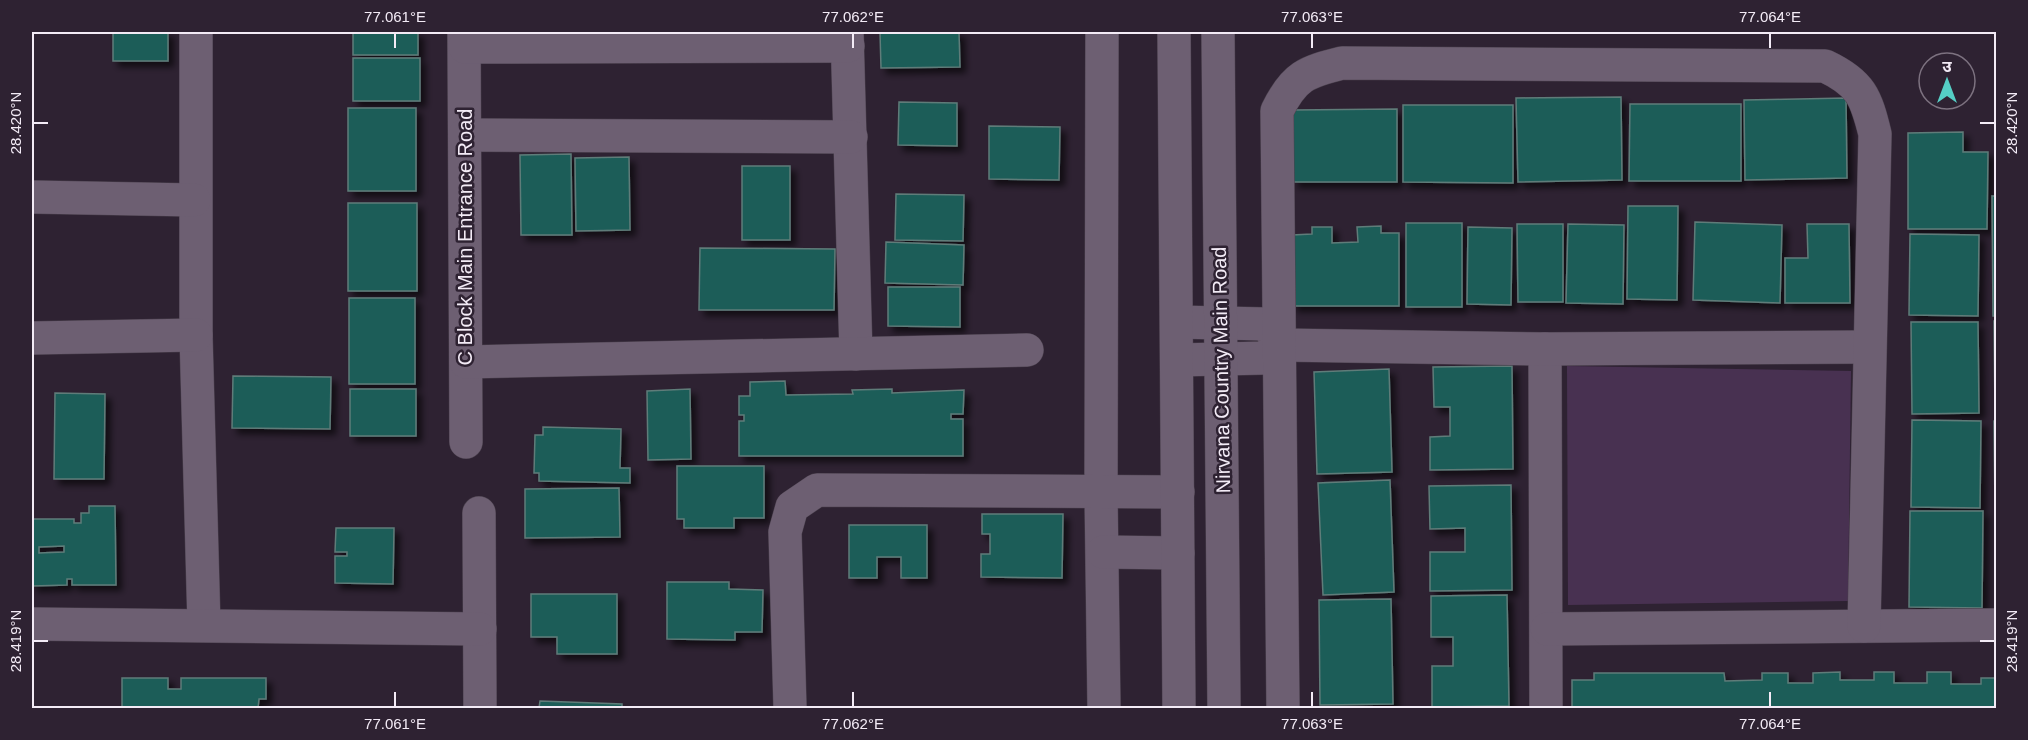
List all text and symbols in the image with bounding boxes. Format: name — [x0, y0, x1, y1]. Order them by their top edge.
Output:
text: 77.061°E — [364, 8, 426, 25]
text: 77.062°E — [822, 8, 884, 25]
text: 77.063°E — [1281, 8, 1343, 25]
text: 77.064°E — [1739, 8, 1801, 25]
north arrow — [1917, 51, 1977, 111]
text: उ — [1942, 58, 1952, 75]
text: 28.420°N — [7, 92, 24, 154]
text: 28.420°N — [2003, 92, 2020, 154]
street label: C Block Main Entrance Road — [454, 109, 476, 365]
street label: Nirvana Country Main Road — [1208, 246, 1234, 494]
text: 28.419°N — [7, 610, 24, 672]
text: 28.419°N — [2003, 610, 2020, 672]
text: 77.061°E — [364, 715, 426, 732]
text: 77.062°E — [822, 715, 884, 732]
text: 77.063°E — [1281, 715, 1343, 732]
text: 77.064°E — [1739, 715, 1801, 732]

